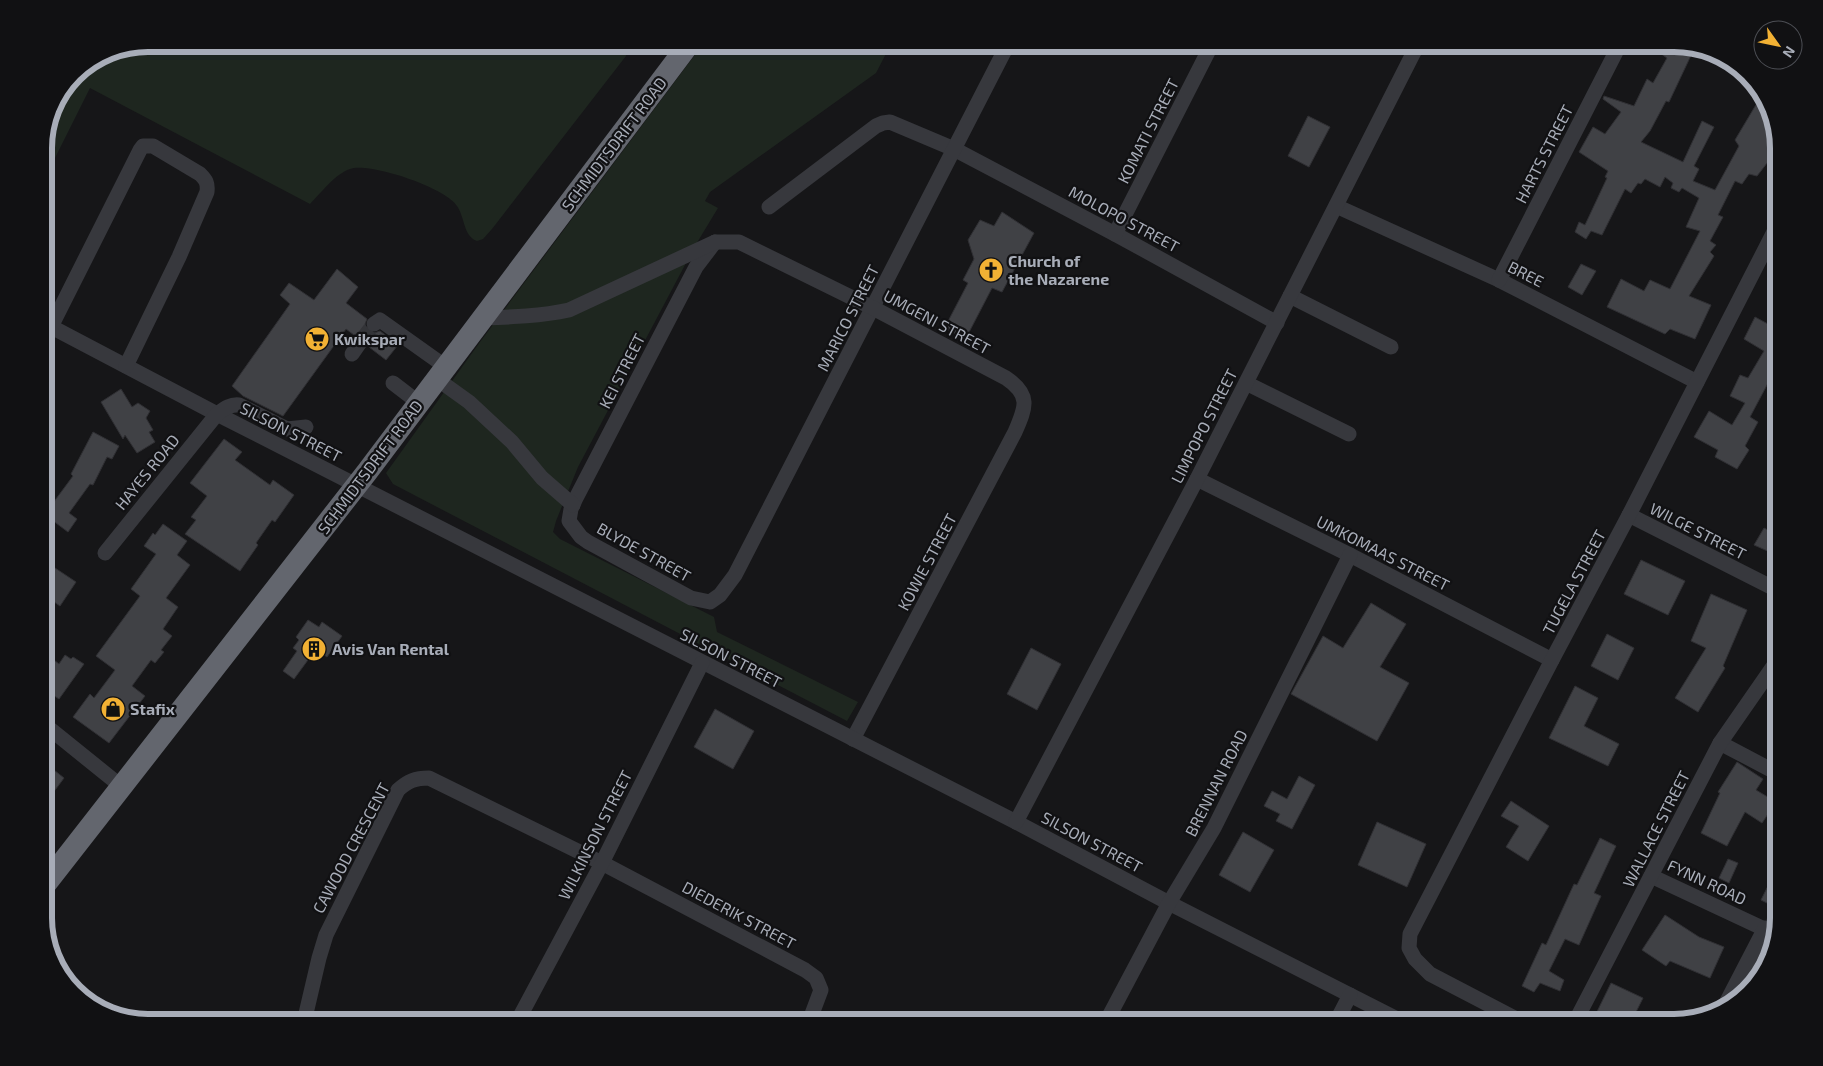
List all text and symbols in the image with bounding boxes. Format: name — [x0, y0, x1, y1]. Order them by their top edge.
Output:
north arrow — [1753, 20, 1803, 70]
text: N — [1779, 43, 1799, 61]
street label: SCHMIDTSDRIFT ROAD — [557, 73, 670, 214]
street label: KOMATI STREET — [1113, 75, 1182, 186]
street label: HARTS STREET — [1511, 102, 1576, 206]
street label: MOLOPO STREET — [1066, 181, 1183, 256]
place label: Church of the Nazarene — [1008, 251, 1109, 288]
church icon: Church of the Nazarene — [978, 257, 1004, 283]
street label: BREE — [1505, 257, 1547, 291]
street label: MARICO STREET — [813, 261, 882, 374]
street label: UMGENI STREET — [881, 285, 994, 358]
supermarket icon: Kwikspar — [304, 326, 330, 352]
place label: Kwikspar — [334, 329, 405, 348]
street label: KEI STREET — [595, 330, 649, 411]
street label: LIMPOPO STREET — [1167, 365, 1241, 486]
street label: SCHMIDTSDRIFT ROAD — [313, 396, 426, 537]
street label: SILSON STREET — [237, 398, 345, 465]
street label: HAYES ROAD — [110, 430, 183, 513]
street label: WILGE STREET — [1647, 498, 1749, 563]
street label: KOWIE STREET — [893, 510, 960, 613]
street label: UMKOMAAS STREET — [1314, 511, 1453, 594]
street label: BLYDE STREET — [594, 518, 694, 585]
street label: TUGELA STREET — [1538, 526, 1609, 637]
street label: SILSON STREET — [677, 624, 785, 691]
building icon: Avis Van Rental — [301, 636, 327, 662]
place label: Avis Van Rental — [332, 639, 450, 658]
shop icon: Stafix — [100, 696, 126, 722]
place label: Stafix — [130, 699, 175, 718]
street label: BRENNAN ROAD — [1180, 726, 1251, 839]
street label: WILKINSON STREET — [554, 767, 635, 903]
street label: WALLACE STREET — [1618, 767, 1693, 890]
street label: CAWOOD CRESCENT — [308, 779, 393, 916]
street label: SILSON STREET — [1039, 807, 1146, 876]
street label: FYNN ROAD — [1665, 855, 1750, 908]
street label: DIEDERIK STREET — [679, 877, 799, 952]

